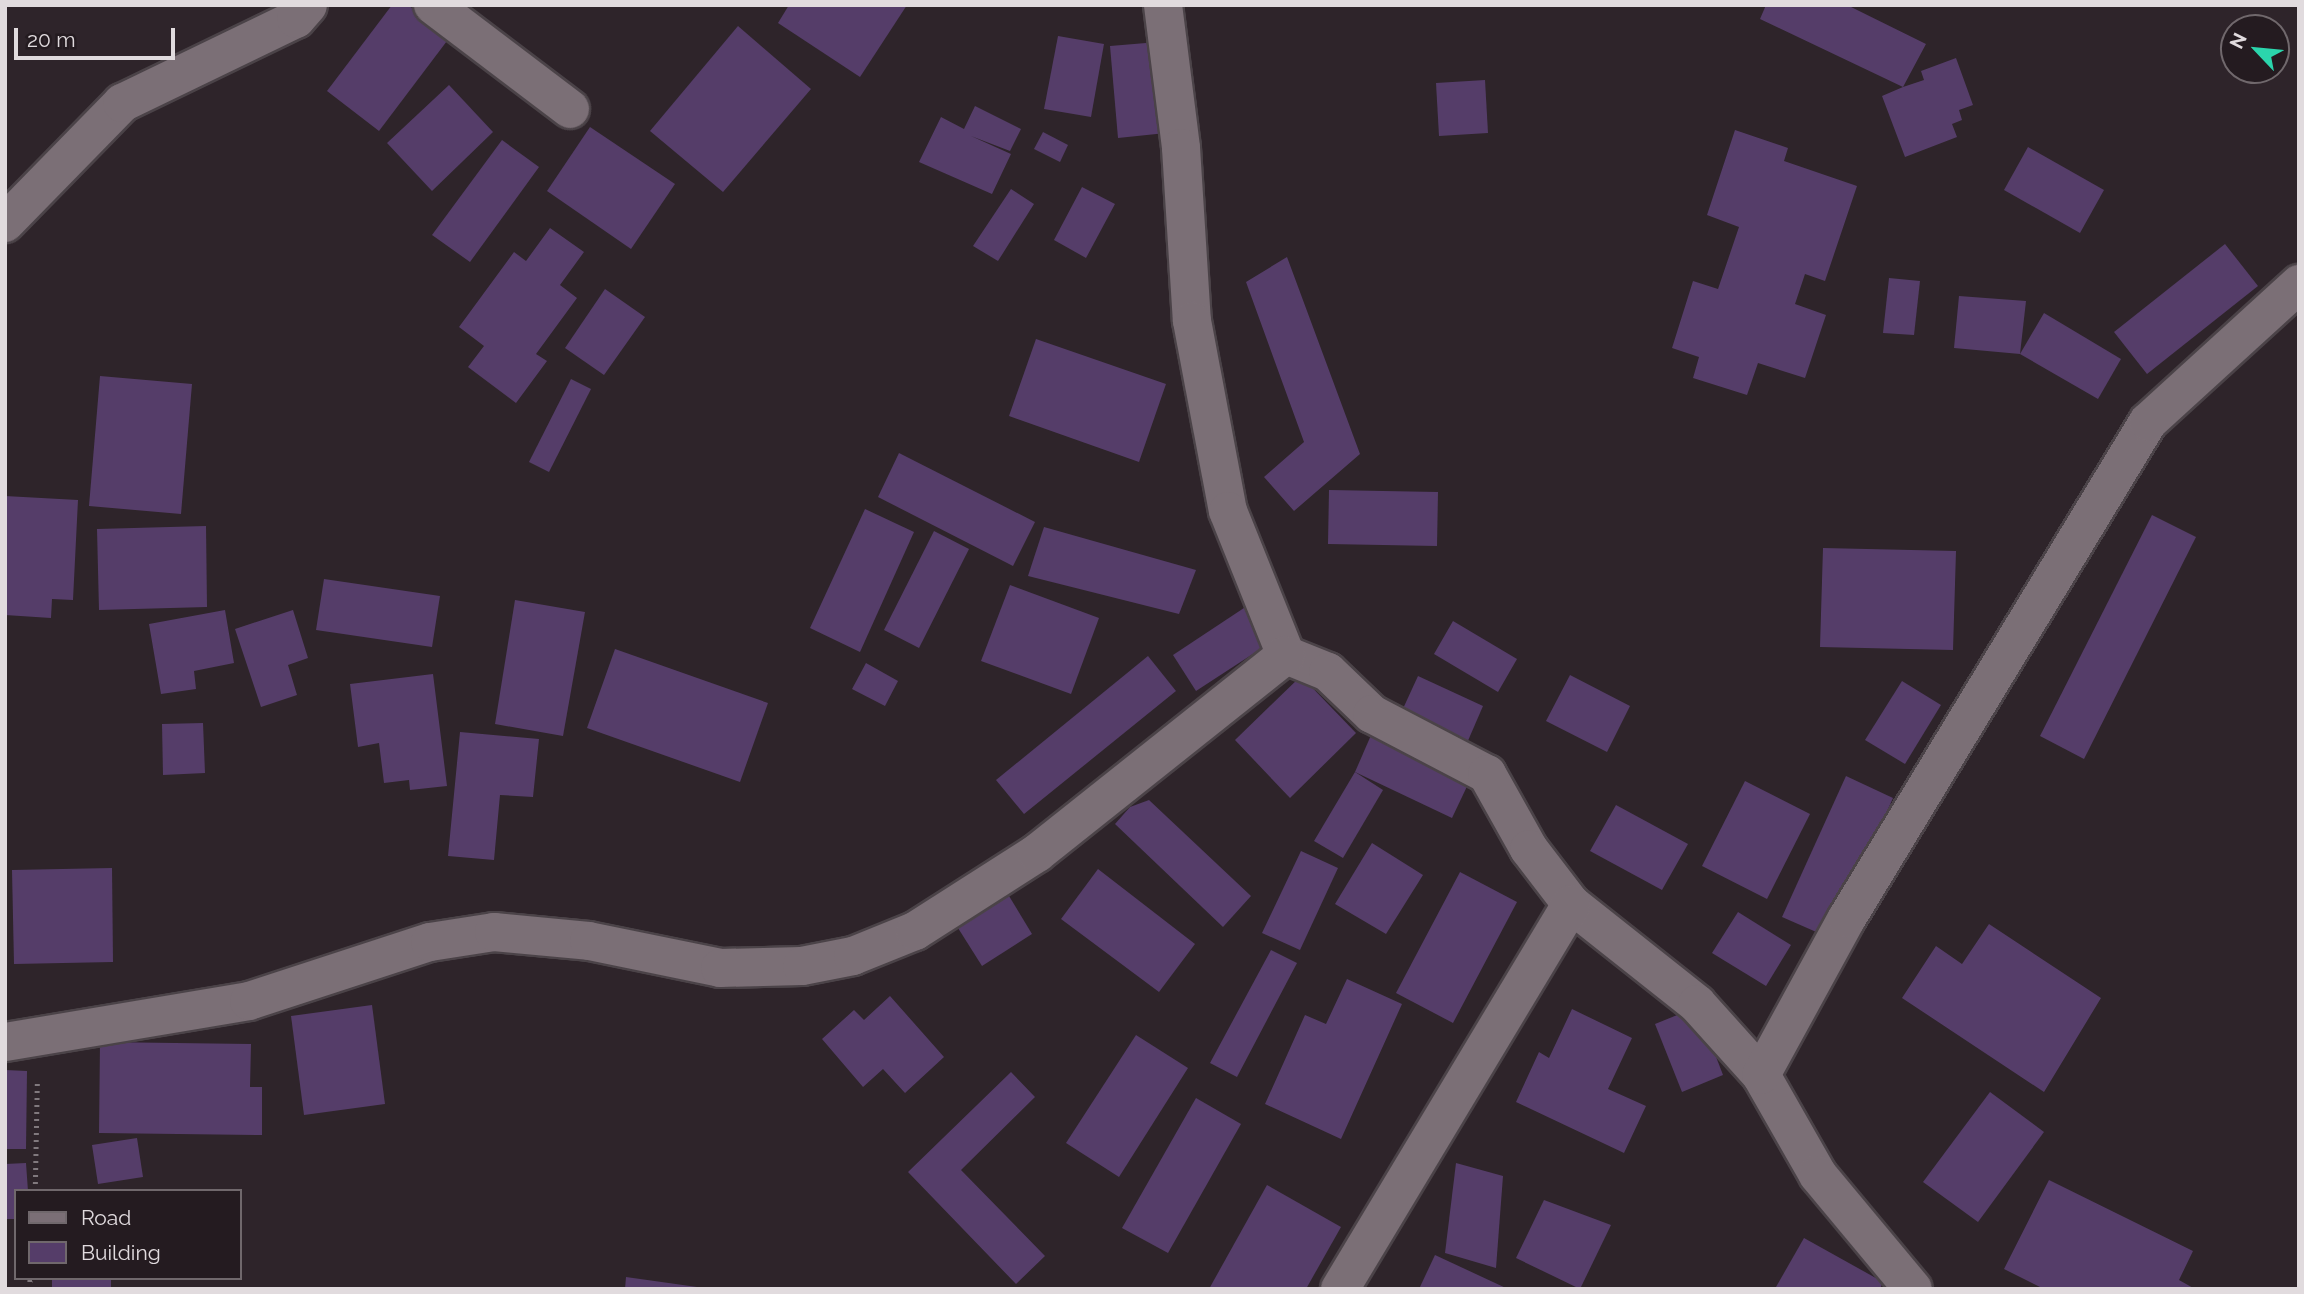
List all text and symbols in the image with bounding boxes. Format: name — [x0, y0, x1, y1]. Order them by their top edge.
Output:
scale bar — [18, 14, 178, 58]
north arrow — [2220, 14, 2290, 84]
text: 20 m — [27, 27, 75, 52]
text: N — [2225, 29, 2251, 52]
legend — [14, 1189, 242, 1280]
text: Road — [81, 1205, 131, 1230]
text: Building — [81, 1240, 161, 1265]

